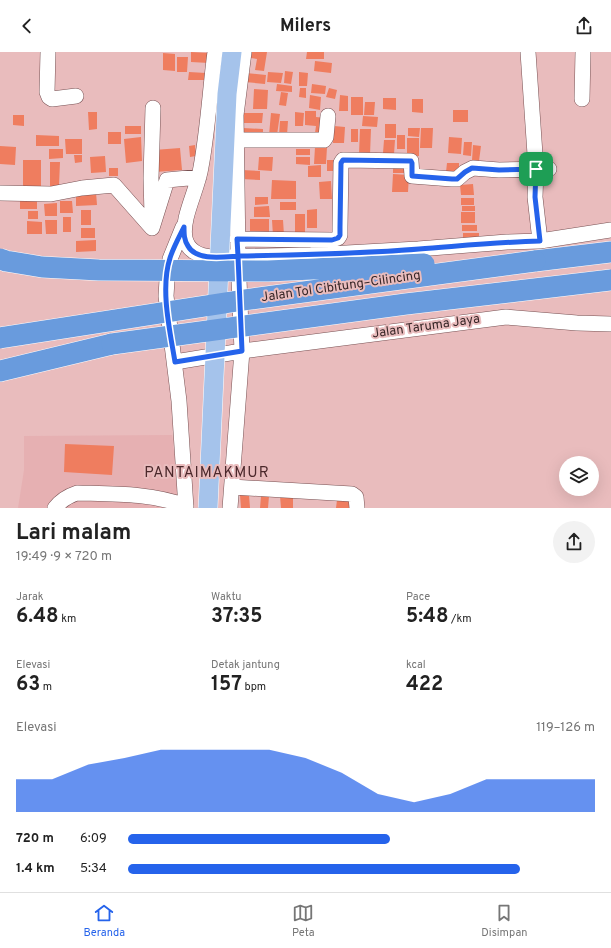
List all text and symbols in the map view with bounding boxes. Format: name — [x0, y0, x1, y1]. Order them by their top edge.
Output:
icon: back — [16, 15, 38, 37]
text: Milers — [280, 15, 331, 38]
icon: share — [573, 15, 595, 37]
pin — [519, 152, 553, 186]
icon: arrive — [525, 158, 547, 180]
street label: Jalan Tol Cibitung–Cilincing — [260, 268, 422, 306]
street label: Jalan Taruma Jaya — [371, 312, 481, 342]
map controls — [559, 456, 599, 496]
button: layers — [559, 456, 599, 496]
district label: PANTAIMAKMUR — [144, 464, 270, 483]
text: Lari malam — [16, 520, 131, 547]
button: share — [553, 521, 595, 563]
text: 19:49 · 9 × 720 m — [16, 549, 112, 565]
text: Jarak — [16, 590, 44, 604]
text: Waktu — [211, 590, 242, 604]
text: Pace — [406, 590, 430, 604]
text: 6.48 — [16, 604, 59, 630]
text: 37:35 — [211, 604, 263, 630]
text: 5:48 — [406, 604, 449, 630]
text: km — [59, 612, 76, 626]
text: /km — [449, 612, 472, 626]
text: Elevasi — [16, 658, 50, 672]
text: Detak jantung — [211, 658, 280, 672]
text: kcal — [406, 658, 426, 672]
text: 63 — [16, 672, 40, 698]
text: 157 — [211, 672, 242, 698]
text: 422 — [406, 672, 443, 698]
text: m — [40, 680, 52, 694]
text: bpm — [242, 680, 266, 694]
text: Elevasi — [16, 720, 57, 736]
text: 119–126 m — [536, 720, 595, 736]
text: 720 m — [16, 831, 54, 847]
text: 6:09 — [80, 831, 107, 847]
text: 1.4 km — [16, 861, 55, 877]
text: 5:34 — [80, 861, 107, 877]
tab: Beranda — [83, 902, 125, 940]
tab: Peta — [292, 902, 315, 940]
tab: Disimpan — [481, 902, 528, 940]

